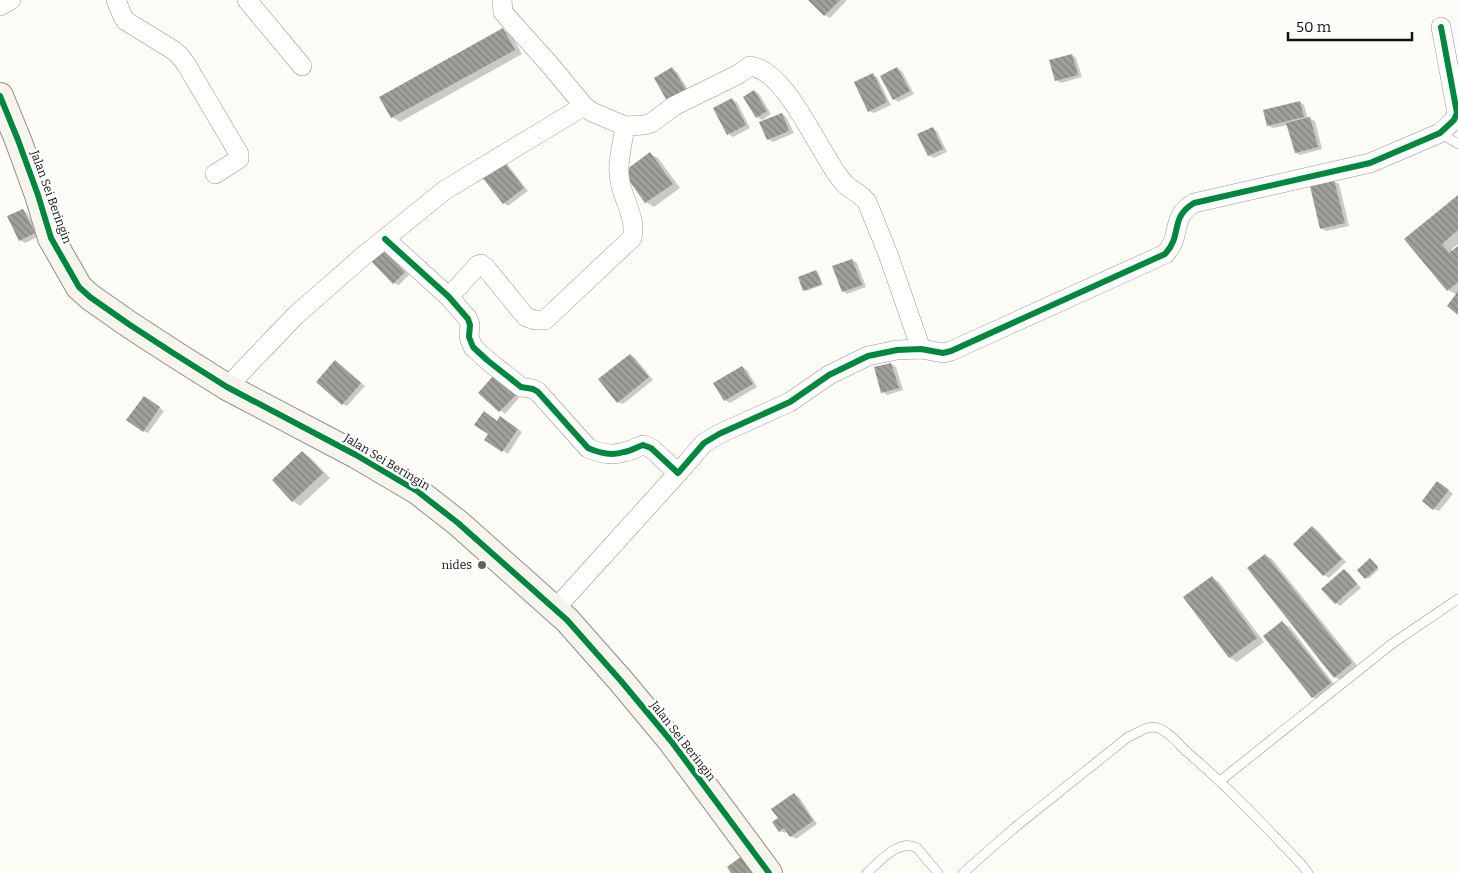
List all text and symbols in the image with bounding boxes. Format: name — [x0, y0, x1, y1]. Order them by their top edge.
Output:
scale bar — [1288, 10, 1412, 42]
text: 50 m — [1296, 18, 1332, 36]
street label: Jalan Sei Beringin — [27, 148, 74, 246]
street label: Jalan Sei Beringin — [341, 430, 433, 493]
place label: nides — [441, 558, 472, 572]
marker: nides — [476, 559, 488, 571]
street label: Jalan Sei Beringin — [647, 697, 719, 784]

